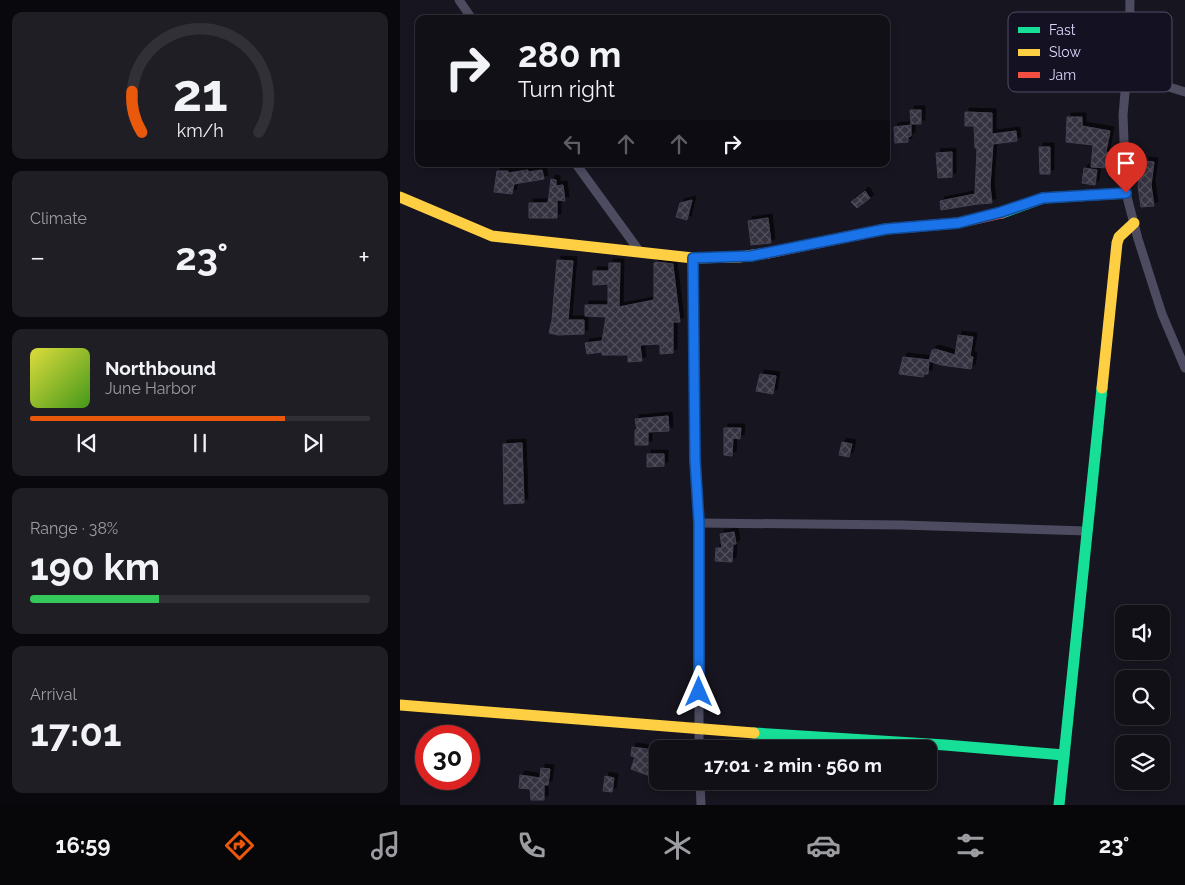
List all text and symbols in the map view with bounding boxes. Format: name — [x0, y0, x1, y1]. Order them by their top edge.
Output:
legend — [1008, 12, 1172, 92]
text: Fast — [1049, 22, 1076, 38]
text: 280 m — [518, 34, 621, 75]
icon: right — [435, 35, 500, 100]
text: Slow — [1049, 44, 1081, 60]
text: 21 — [172, 62, 228, 123]
text: Jam — [1049, 67, 1076, 83]
text: Turn right — [518, 76, 615, 102]
text: km/h — [176, 120, 224, 141]
icon: left — [559, 130, 587, 158]
icon: ahead — [612, 130, 640, 158]
icon: ahead — [665, 130, 693, 158]
icon: right — [718, 130, 746, 158]
pin — [1105, 142, 1147, 193]
icon: arrive — [1112, 149, 1140, 177]
text: Climate — [30, 209, 87, 228]
text: 23° — [175, 234, 228, 279]
text: − — [30, 241, 45, 274]
text: + — [358, 241, 370, 274]
text: Northbound — [105, 357, 216, 379]
text: June Harbor — [105, 379, 196, 398]
icon: previous — [73, 429, 101, 457]
icon: pause — [186, 429, 214, 457]
icon: next — [299, 429, 327, 457]
text: Range · 38% — [30, 519, 118, 538]
text: 190 km — [30, 544, 160, 589]
map controls — [1115, 605, 1170, 790]
button: sound — [1115, 605, 1170, 660]
position arrow — [672, 665, 724, 717]
button: search — [1115, 670, 1170, 725]
text: Arrival — [30, 685, 77, 704]
text: 17:01 — [30, 710, 122, 755]
speed limit sign: 30 — [415, 725, 480, 790]
button: layers — [1115, 735, 1170, 790]
text: 17:01 · 2 min · 560 m — [704, 754, 882, 776]
icon: directions — [222, 828, 257, 863]
icon: music — [368, 828, 403, 863]
icon: phone — [514, 828, 549, 863]
icon: climate — [660, 828, 695, 863]
icon: car — [806, 828, 841, 863]
icon: filters — [953, 828, 988, 863]
text: 16:59 — [56, 832, 110, 858]
text: 23° — [1099, 832, 1129, 858]

